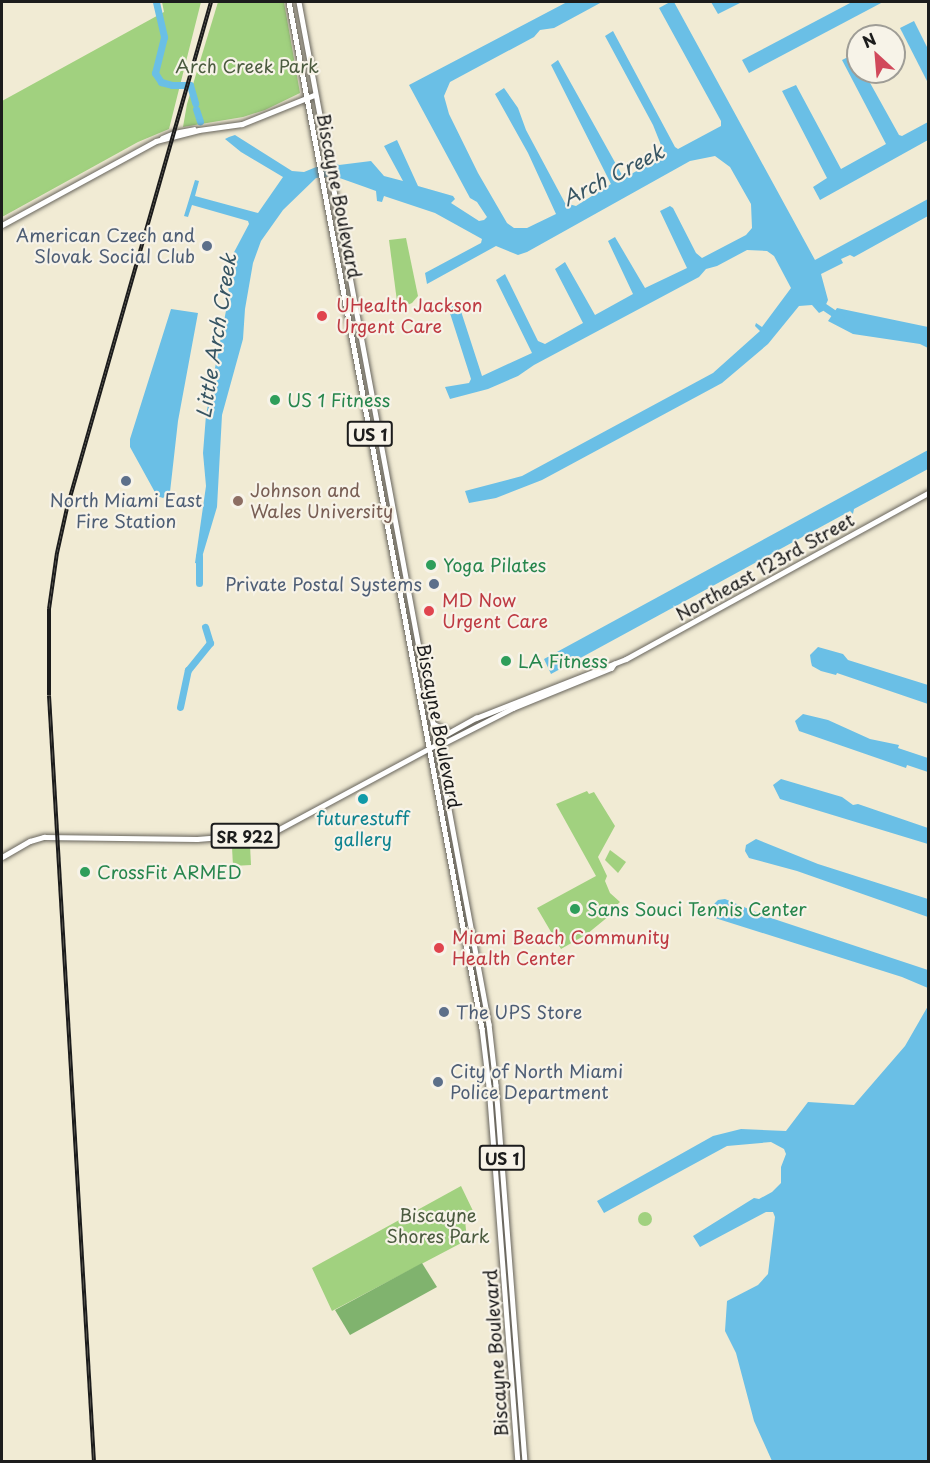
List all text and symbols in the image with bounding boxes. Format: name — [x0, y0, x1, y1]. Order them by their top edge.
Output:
north arrow — [846, 24, 906, 84]
text: N — [858, 26, 880, 53]
park label: Arch Creek Park — [173, 55, 321, 77]
street label: Biscayne Boulevard — [312, 111, 366, 281]
water label: Arch Creek — [558, 139, 668, 211]
place label: American Czech and Slovak Social Club — [15, 225, 195, 268]
marker: American Czech and Slovak Social Club — [200, 239, 214, 253]
water label: Little Arch Creek — [191, 251, 241, 421]
place label: UHealth Jackson Urgent Care — [336, 295, 484, 338]
marker: UHealth Jackson Urgent Care — [313, 307, 331, 325]
place label: US 1 Fitness — [287, 389, 391, 411]
marker: US 1 Fitness — [268, 393, 282, 407]
road number: US 1 — [346, 421, 394, 447]
marker: North Miami East Fire Station — [119, 474, 133, 488]
place label: Johnson and Wales University — [250, 480, 395, 522]
place label: North Miami East Fire Station — [49, 490, 203, 532]
marker: Johnson and Wales University — [231, 494, 245, 508]
street label: Northeast 123rd Street — [672, 509, 858, 625]
place label: Yoga Pilates — [443, 554, 546, 576]
marker: Yoga Pilates — [424, 558, 438, 572]
place label: Private Postal Systems — [225, 573, 422, 595]
marker: Private Postal Systems — [427, 577, 441, 591]
place label: MD Now Urgent Care — [442, 590, 548, 632]
marker: MD Now Urgent Care — [420, 602, 438, 620]
street label: Biscayne Boulevard — [412, 641, 466, 811]
place label: LA Fitness — [518, 650, 606, 672]
marker: LA Fitness — [499, 654, 513, 668]
marker: futurestuff gallery — [356, 792, 370, 806]
place label: futurestuff gallery — [317, 808, 409, 850]
road number: SR 922 — [209, 823, 281, 849]
place label: CrossFit ARMED — [97, 861, 241, 883]
marker: CrossFit ARMED — [78, 865, 92, 879]
place label: Sans Souci Tennis Center — [587, 898, 804, 920]
marker: Sans Souci Tennis Center — [568, 902, 582, 916]
place label: Miami Beach Community Health Center — [452, 927, 671, 970]
marker: Miami Beach Community Health Center — [430, 939, 448, 957]
place label: The UPS Store — [456, 1001, 582, 1023]
marker: The UPS Store — [437, 1005, 451, 1019]
place label: City of North Miami Police Department — [450, 1061, 625, 1104]
marker: City of North Miami Police Department — [431, 1075, 445, 1089]
road number: US 1 — [478, 1145, 526, 1171]
park label: Biscayne Shores Park — [386, 1205, 490, 1248]
street label: Biscayne Boulevard — [479, 1268, 513, 1438]

